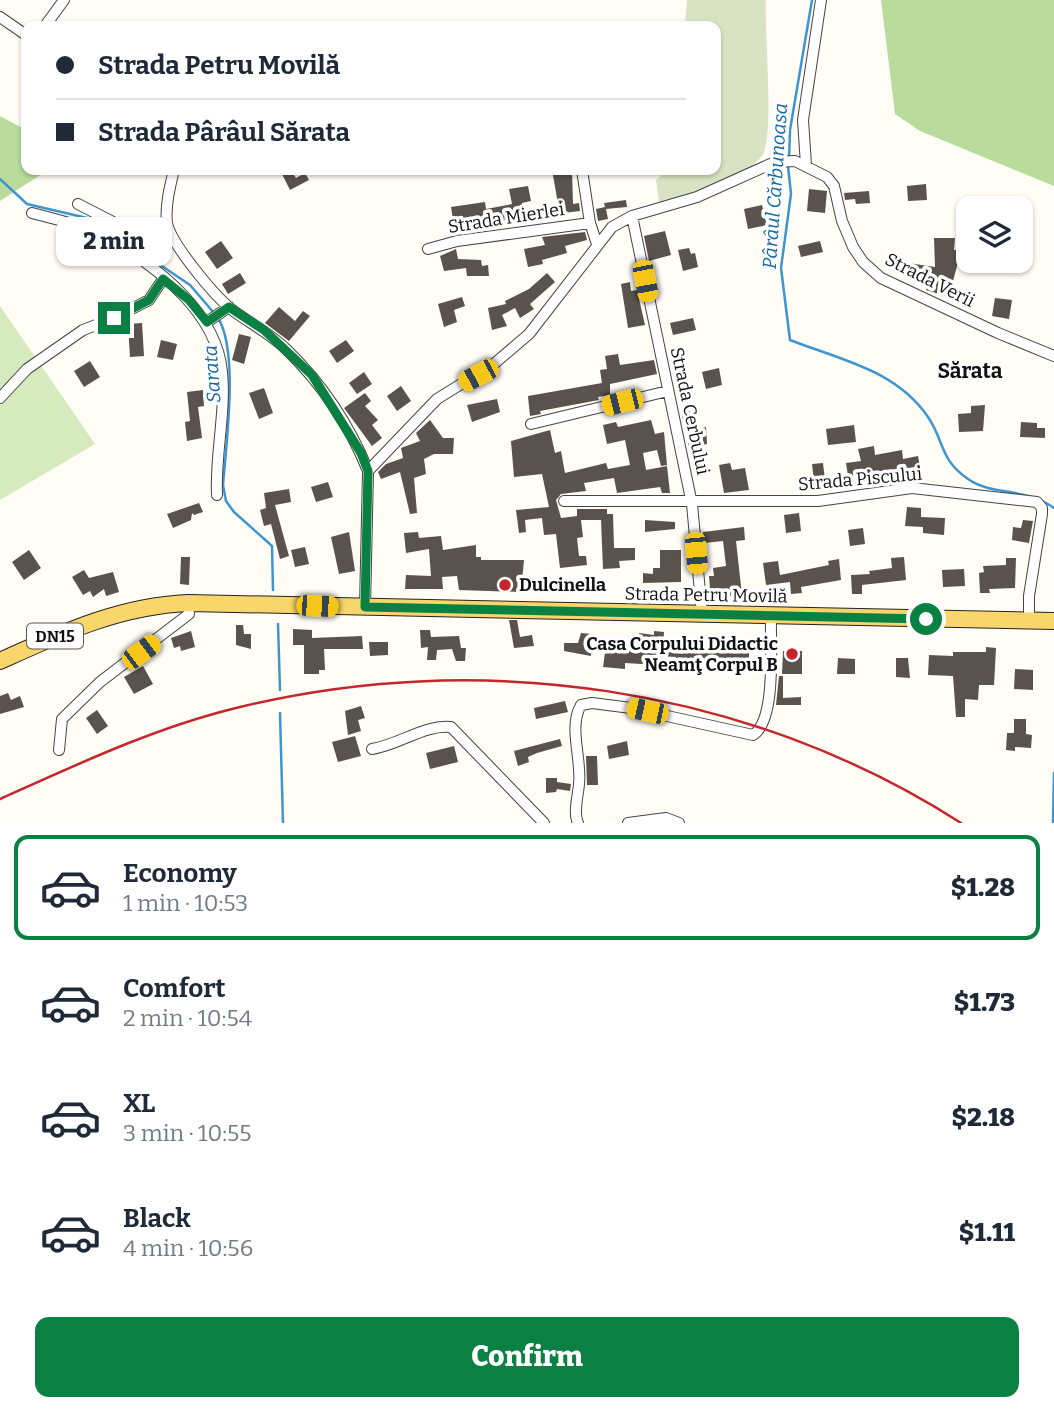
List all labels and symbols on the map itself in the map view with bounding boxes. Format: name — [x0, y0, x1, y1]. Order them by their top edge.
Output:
water label: Pârâul Cărbunoasa — [758, 102, 792, 270]
street label: Strada Mierlei — [446, 198, 566, 238]
callout: 2 min — [56, 216, 172, 266]
street label: Strada Verii — [882, 248, 978, 312]
car — [631, 258, 660, 304]
route end — [98, 302, 130, 334]
water label: Sarata — [199, 344, 225, 404]
street label: Strada Cerbului — [666, 345, 714, 477]
car — [455, 356, 502, 394]
district label: Sărata — [938, 358, 1003, 384]
car — [600, 387, 645, 417]
street label: Strada Piscului — [797, 463, 923, 495]
car — [684, 531, 709, 575]
place label: Dulcinella — [519, 574, 606, 596]
marker: Dulcinella — [497, 577, 513, 593]
street label: Strada Petru Movilă — [624, 583, 788, 607]
car — [296, 595, 339, 617]
route start — [910, 603, 942, 635]
road number: DN15 — [27, 624, 83, 649]
car — [118, 631, 165, 673]
place label: Casa Corpului Didactic Neamţ Corpul B — [586, 633, 778, 676]
marker: Casa Corpului Didactic Neamţ Corpul B — [784, 646, 800, 662]
car — [625, 696, 670, 726]

